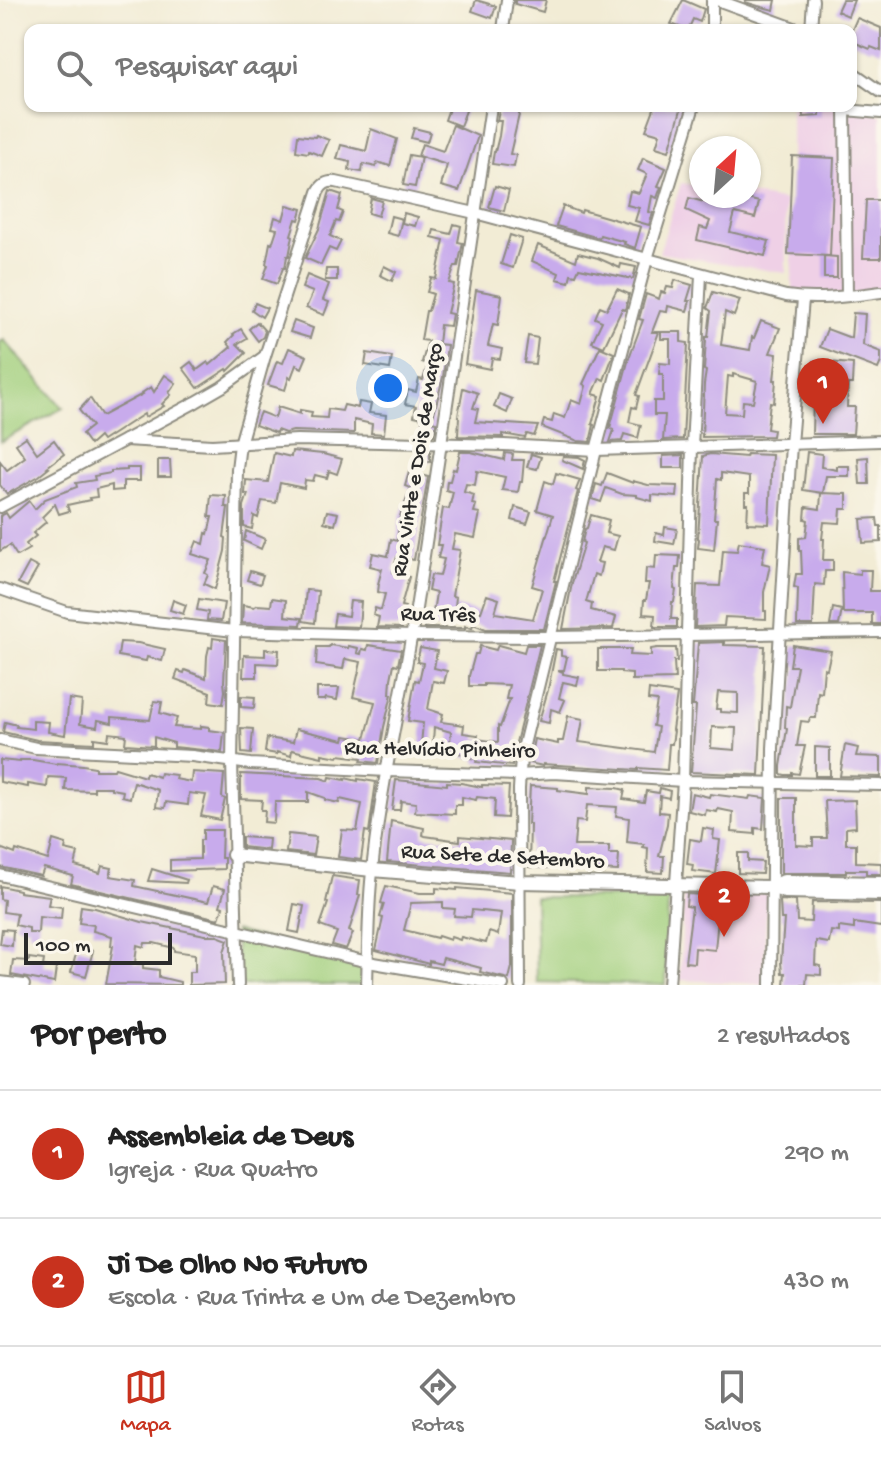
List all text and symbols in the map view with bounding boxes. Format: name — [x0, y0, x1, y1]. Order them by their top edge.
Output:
search box — [24, 24, 857, 112]
icon: search — [52, 46, 96, 90]
text: Pesquisar aqui — [116, 51, 298, 86]
north arrow — [689, 136, 761, 208]
street label: Rua Vinte e Dois de Março — [388, 341, 450, 579]
pin: 1 — [797, 358, 849, 424]
your location — [368, 368, 408, 408]
street label: Rua Três — [400, 602, 477, 630]
street label: Rua Helvídio Pinheiro — [344, 736, 536, 766]
street label: Rua Sete de Setembro — [400, 840, 606, 876]
pin: 2 — [698, 871, 750, 937]
scale bar — [24, 929, 172, 965]
text: 100 m — [36, 934, 91, 960]
text: Por perto — [32, 1017, 166, 1057]
text: 2 resultados — [717, 1022, 849, 1053]
text: Assembleia de Deus — [108, 1121, 353, 1156]
text: 1 — [53, 1139, 63, 1170]
text: 290 m — [784, 1139, 849, 1170]
text: Igreja · Rua Quatro — [108, 1156, 318, 1187]
text: Ji De Olho No Futuro — [108, 1249, 367, 1284]
text: 2 — [52, 1267, 64, 1298]
text: 430 m — [784, 1267, 849, 1298]
text: Escola · Rua Trinta e Um de Dezembro — [108, 1284, 516, 1315]
tab: Mapa — [120, 1365, 171, 1439]
tab: Rotas — [411, 1365, 464, 1439]
tab: Salvos — [704, 1365, 761, 1439]

